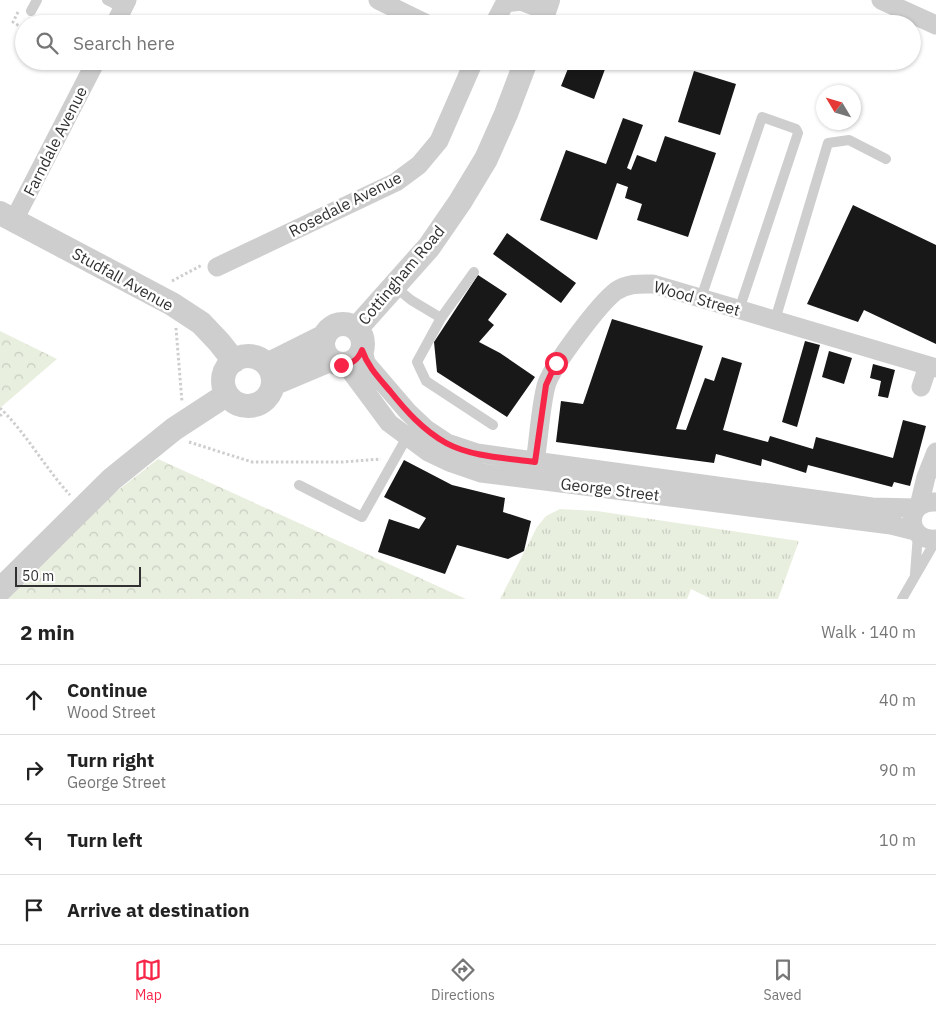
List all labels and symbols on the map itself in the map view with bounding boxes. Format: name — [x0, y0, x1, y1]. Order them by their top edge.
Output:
street label: Farndale Avenue — [19, 83, 91, 199]
north arrow — [816, 85, 861, 130]
street label: Rosedale Avenue — [285, 167, 405, 241]
street label: Cottingham Road — [354, 221, 448, 329]
street label: Studfall Avenue — [69, 243, 177, 315]
street label: Wood Street — [652, 276, 742, 320]
route start — [545, 352, 568, 375]
route end — [330, 354, 353, 377]
street label: George Street — [560, 473, 660, 505]
scale bar — [15, 564, 141, 587]

